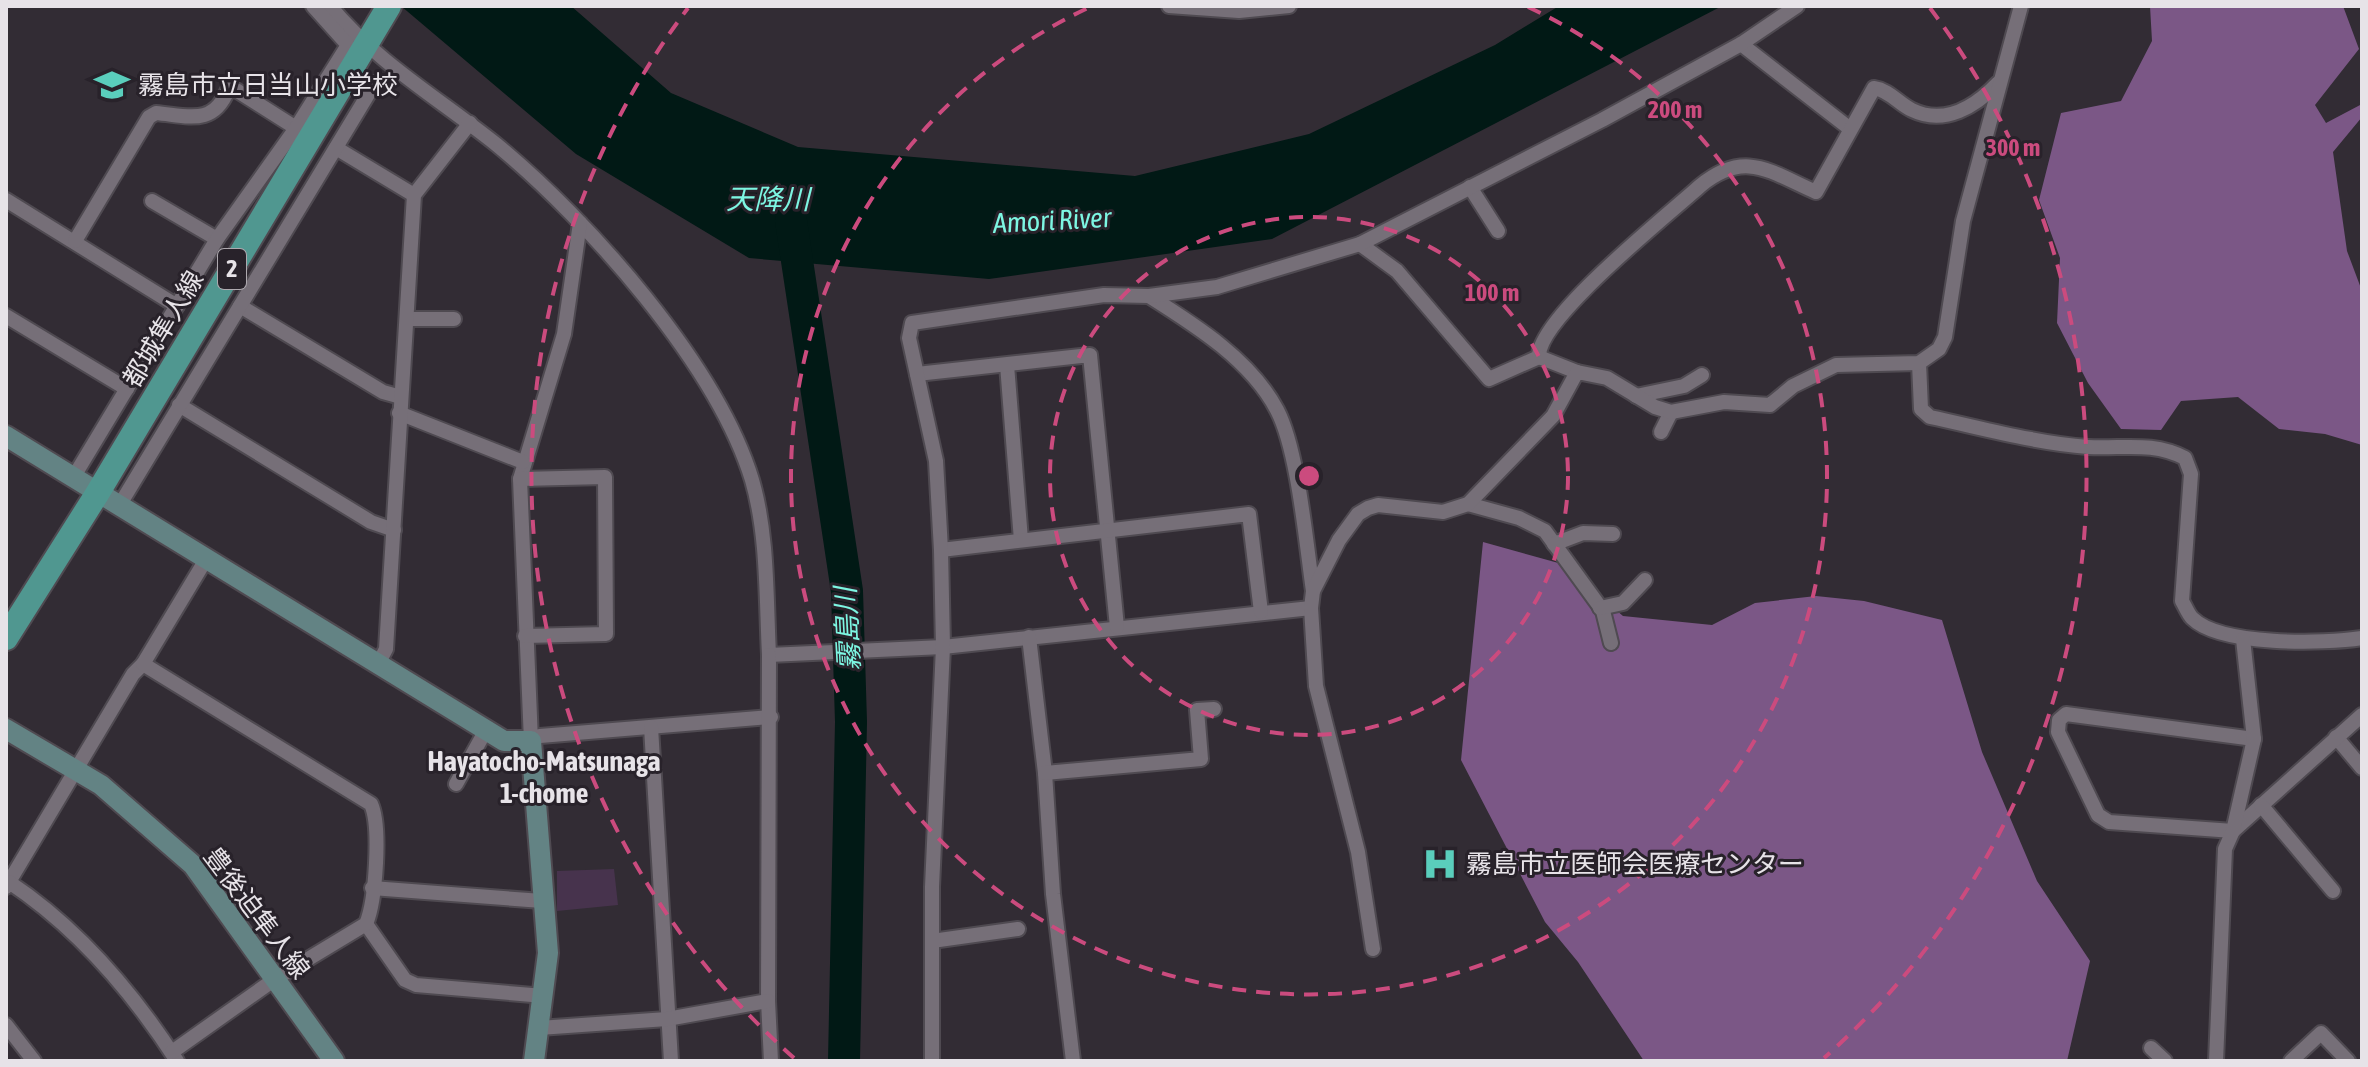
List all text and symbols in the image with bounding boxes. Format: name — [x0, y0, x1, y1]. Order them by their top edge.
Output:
school or university icon: 霧島市立日当山小学校 — [93, 66, 131, 104]
place label: 霧島市立日当山小学校 — [138, 70, 398, 100]
text: 200 m — [1648, 96, 1702, 123]
text: 300 m — [1986, 134, 2040, 161]
water label: 天降川 — [726, 183, 813, 215]
water label: Amori River — [991, 201, 1114, 239]
road number: 2 — [218, 249, 246, 289]
street label: 都城隼人線 — [117, 266, 209, 392]
text: 100 m — [1465, 279, 1519, 306]
centre of rings — [1295, 462, 1323, 490]
water label: 霧島川 — [829, 583, 865, 672]
district label: Hayatocho-Matsunaga 1-chome — [428, 745, 660, 809]
street label: 豊後迫隼人線 — [198, 842, 316, 984]
hospital icon: 霧島市立医師会医療センター — [1421, 845, 1459, 883]
place label: 霧島市立医師会医療センター — [1466, 849, 1804, 879]

